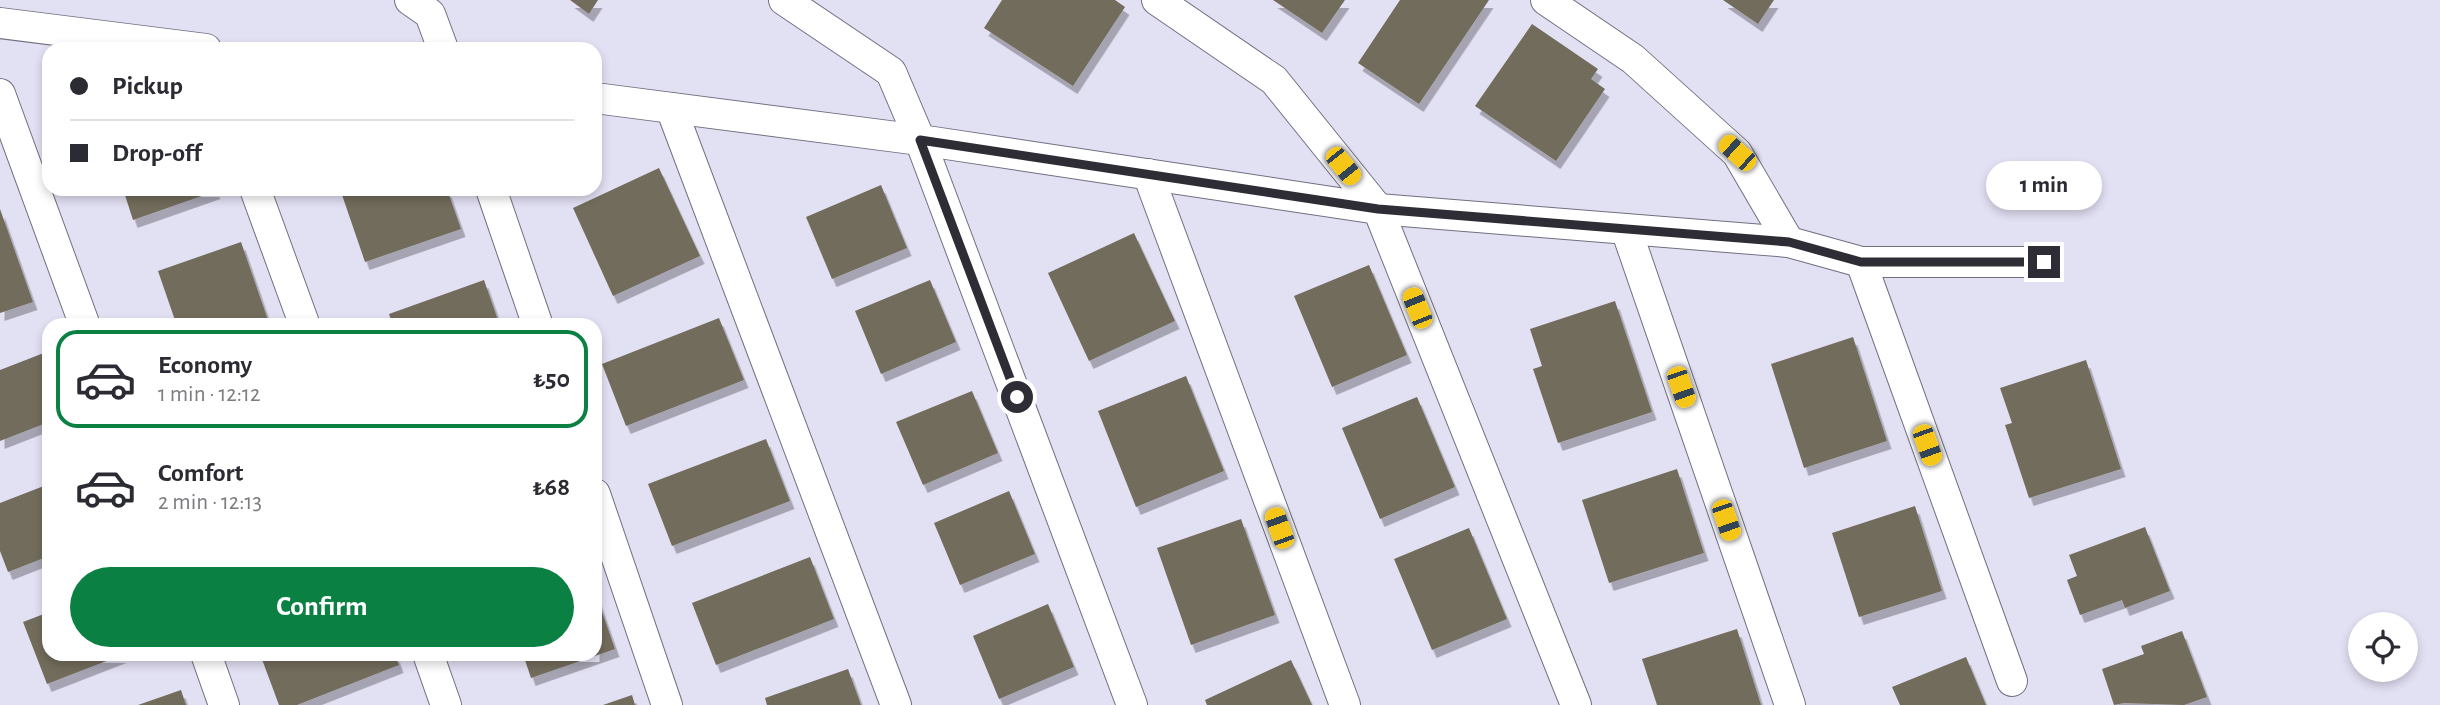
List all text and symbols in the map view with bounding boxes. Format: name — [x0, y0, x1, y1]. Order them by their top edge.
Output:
text: Pickup — [112, 73, 183, 99]
car — [1715, 131, 1760, 175]
text: Drop-off — [112, 140, 201, 166]
car — [1322, 143, 1365, 189]
callout: 1 min — [1986, 160, 2102, 210]
text: 1 min — [2020, 174, 2068, 197]
route end — [2028, 246, 2060, 278]
car — [1400, 285, 1435, 331]
icon: car — [74, 348, 137, 411]
text: Economy — [158, 352, 252, 378]
car — [1665, 364, 1698, 410]
text: ₺50 — [533, 366, 570, 392]
route start — [1001, 381, 1033, 413]
text: 1 min · 12:12 — [158, 383, 260, 406]
car — [1910, 422, 1945, 468]
icon: car — [74, 456, 137, 519]
text: Comfort — [158, 460, 243, 486]
text: ₺68 — [532, 474, 570, 500]
text: 2 min · 12:13 — [158, 491, 262, 514]
car — [1710, 497, 1743, 543]
car — [1262, 505, 1297, 551]
button: Confirm — [70, 567, 574, 647]
map controls — [2348, 612, 2418, 682]
button: locate — [2348, 612, 2418, 682]

